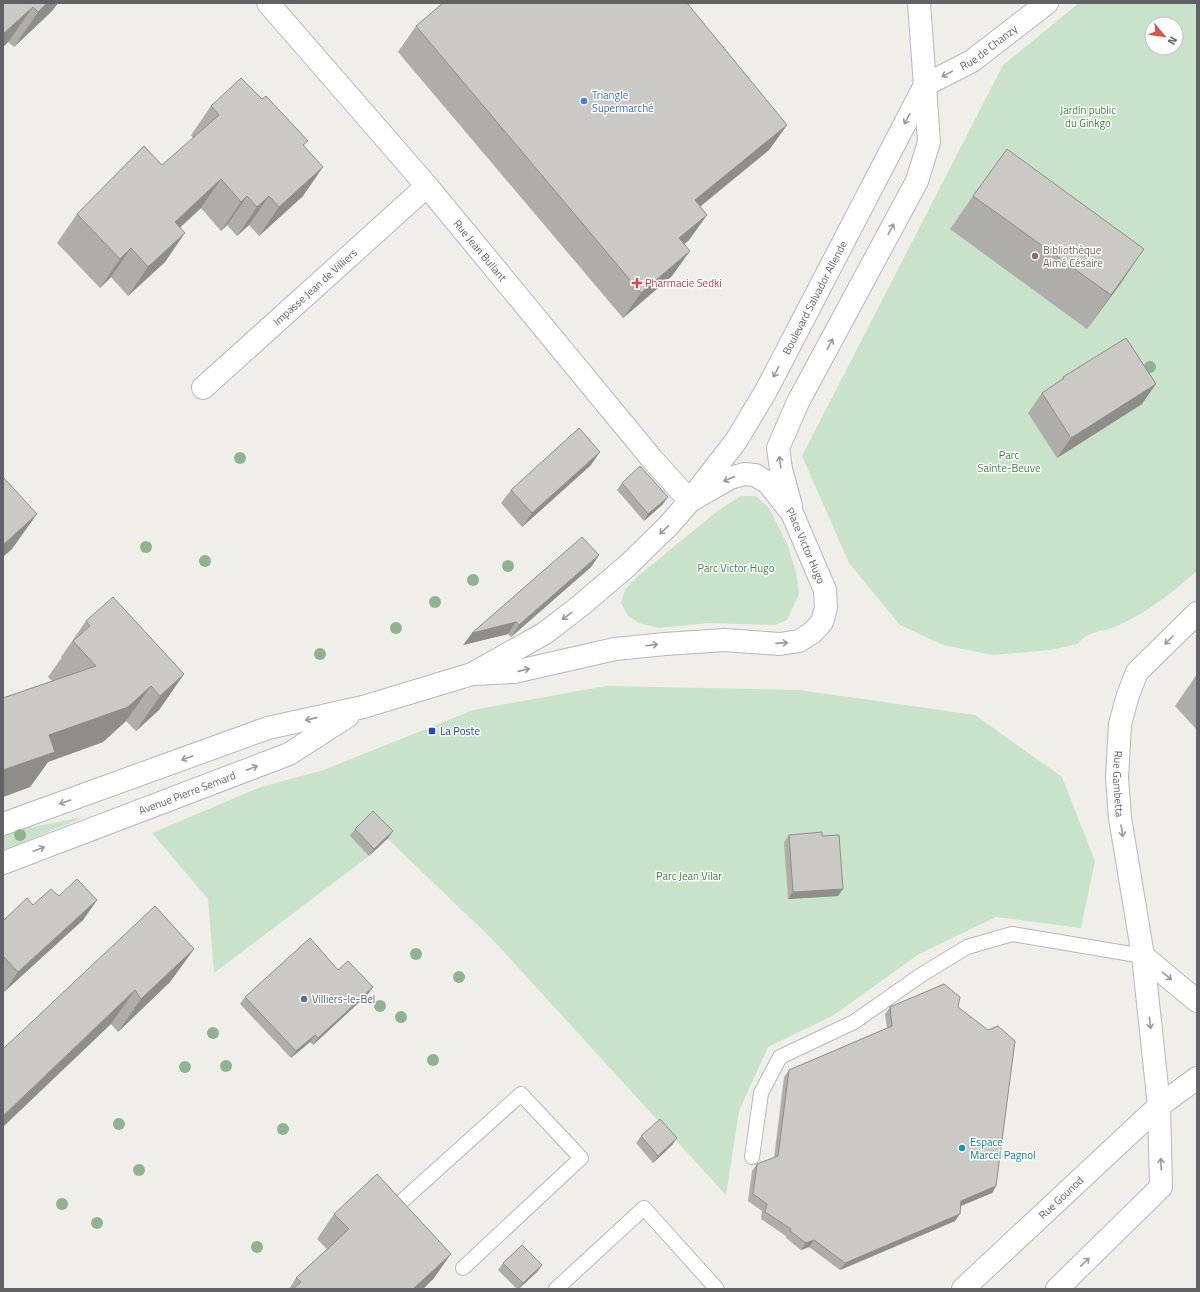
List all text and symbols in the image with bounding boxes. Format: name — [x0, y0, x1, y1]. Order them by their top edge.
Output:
north arrow — [1144, 16, 1184, 56]
street label: Rue de Chanzy — [957, 20, 1021, 74]
text: N — [1164, 34, 1182, 48]
one-way arrow — [941, 70, 953, 78]
place label: Triangle Supermarché — [592, 87, 654, 116]
marker: Triangle Supermarché — [579, 96, 589, 106]
park label: Jardin public du Ginkgo — [1060, 102, 1116, 131]
one-way arrow — [903, 113, 910, 125]
street label: Rue Jean Bullant — [450, 216, 511, 285]
one-way arrow — [887, 224, 895, 236]
street label: Boulevard Salvador Allende — [778, 237, 851, 357]
place label: Bibliothèque Aimé Césaire — [1043, 242, 1103, 271]
street label: Impasse Jean de Villiers — [269, 245, 361, 329]
marker: Bibliothèque Aimé Césaire — [1030, 251, 1040, 261]
place label: Pharmacie Sedki — [645, 275, 722, 291]
marker: Pharmacie Sedki — [632, 278, 642, 288]
one-way arrow — [827, 338, 834, 350]
one-way arrow — [772, 365, 779, 377]
park label: Parc Sainte-Beuve — [978, 447, 1041, 476]
one-way arrow — [776, 456, 784, 469]
one-way arrow — [723, 476, 735, 483]
street label: Place Victor Hugo — [782, 504, 829, 586]
one-way arrow — [659, 525, 669, 535]
park label: Parc Victor Hugo — [697, 560, 775, 576]
one-way arrow — [561, 612, 572, 620]
one-way arrow — [1164, 635, 1174, 645]
one-way arrow — [775, 639, 788, 646]
one-way arrow — [645, 641, 658, 649]
one-way arrow — [518, 665, 531, 673]
one-way arrow — [305, 715, 318, 723]
place label: La Poste — [440, 723, 480, 739]
marker: La Poste — [427, 726, 437, 736]
street label: Rue Gambetta — [1109, 750, 1128, 818]
one-way arrow — [182, 754, 194, 762]
one-way arrow — [246, 763, 258, 771]
street label: Avenue Pierre Semard — [136, 767, 238, 819]
one-way arrow — [59, 799, 71, 807]
one-way arrow — [1118, 824, 1126, 837]
one-way arrow — [33, 845, 45, 853]
park label: Parc Jean Vilar — [656, 868, 722, 884]
one-way arrow — [1161, 971, 1172, 980]
place label: Villiers-le-Bel — [312, 991, 375, 1007]
marker: Villiers-le-Bel — [299, 994, 309, 1004]
one-way arrow — [1146, 1016, 1154, 1029]
place label: Espace Marcel Pagnol — [970, 1134, 1036, 1163]
marker: Espace Marcel Pagnol — [957, 1143, 967, 1153]
one-way arrow — [1157, 1158, 1164, 1171]
street label: Rue Gounod — [1035, 1172, 1087, 1223]
one-way arrow — [1080, 1257, 1090, 1267]

